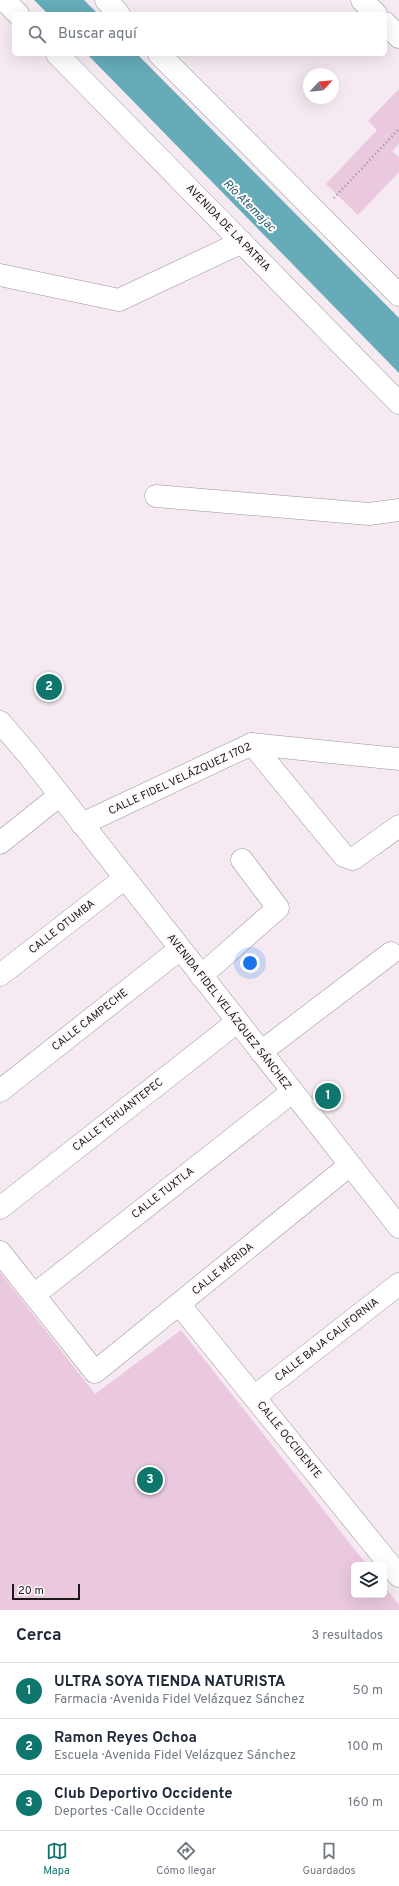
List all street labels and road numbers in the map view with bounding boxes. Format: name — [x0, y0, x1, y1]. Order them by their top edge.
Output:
street label: AVENIDA DE LA PATRIA — [183, 181, 273, 275]
street label: CALLE FIDEL VELÁZQUEZ 1702 — [106, 739, 254, 818]
street label: CALLE OTUMBA — [26, 897, 98, 957]
street label: AVENIDA FIDEL VELÁZQUEZ SÁNCHEZ — [164, 930, 295, 1093]
street label: CALLE CAMPECHE — [49, 986, 131, 1054]
street label: CALLE TEHUANTEPEC — [70, 1075, 166, 1155]
street label: CALLE TUXTLA — [129, 1164, 197, 1222]
street label: CALLE MÉRIDA — [189, 1239, 257, 1298]
street label: CALLE BAJA CALIFORNIA — [272, 1295, 382, 1385]
street label: CALLE OCCIDENTE — [254, 1399, 324, 1481]

